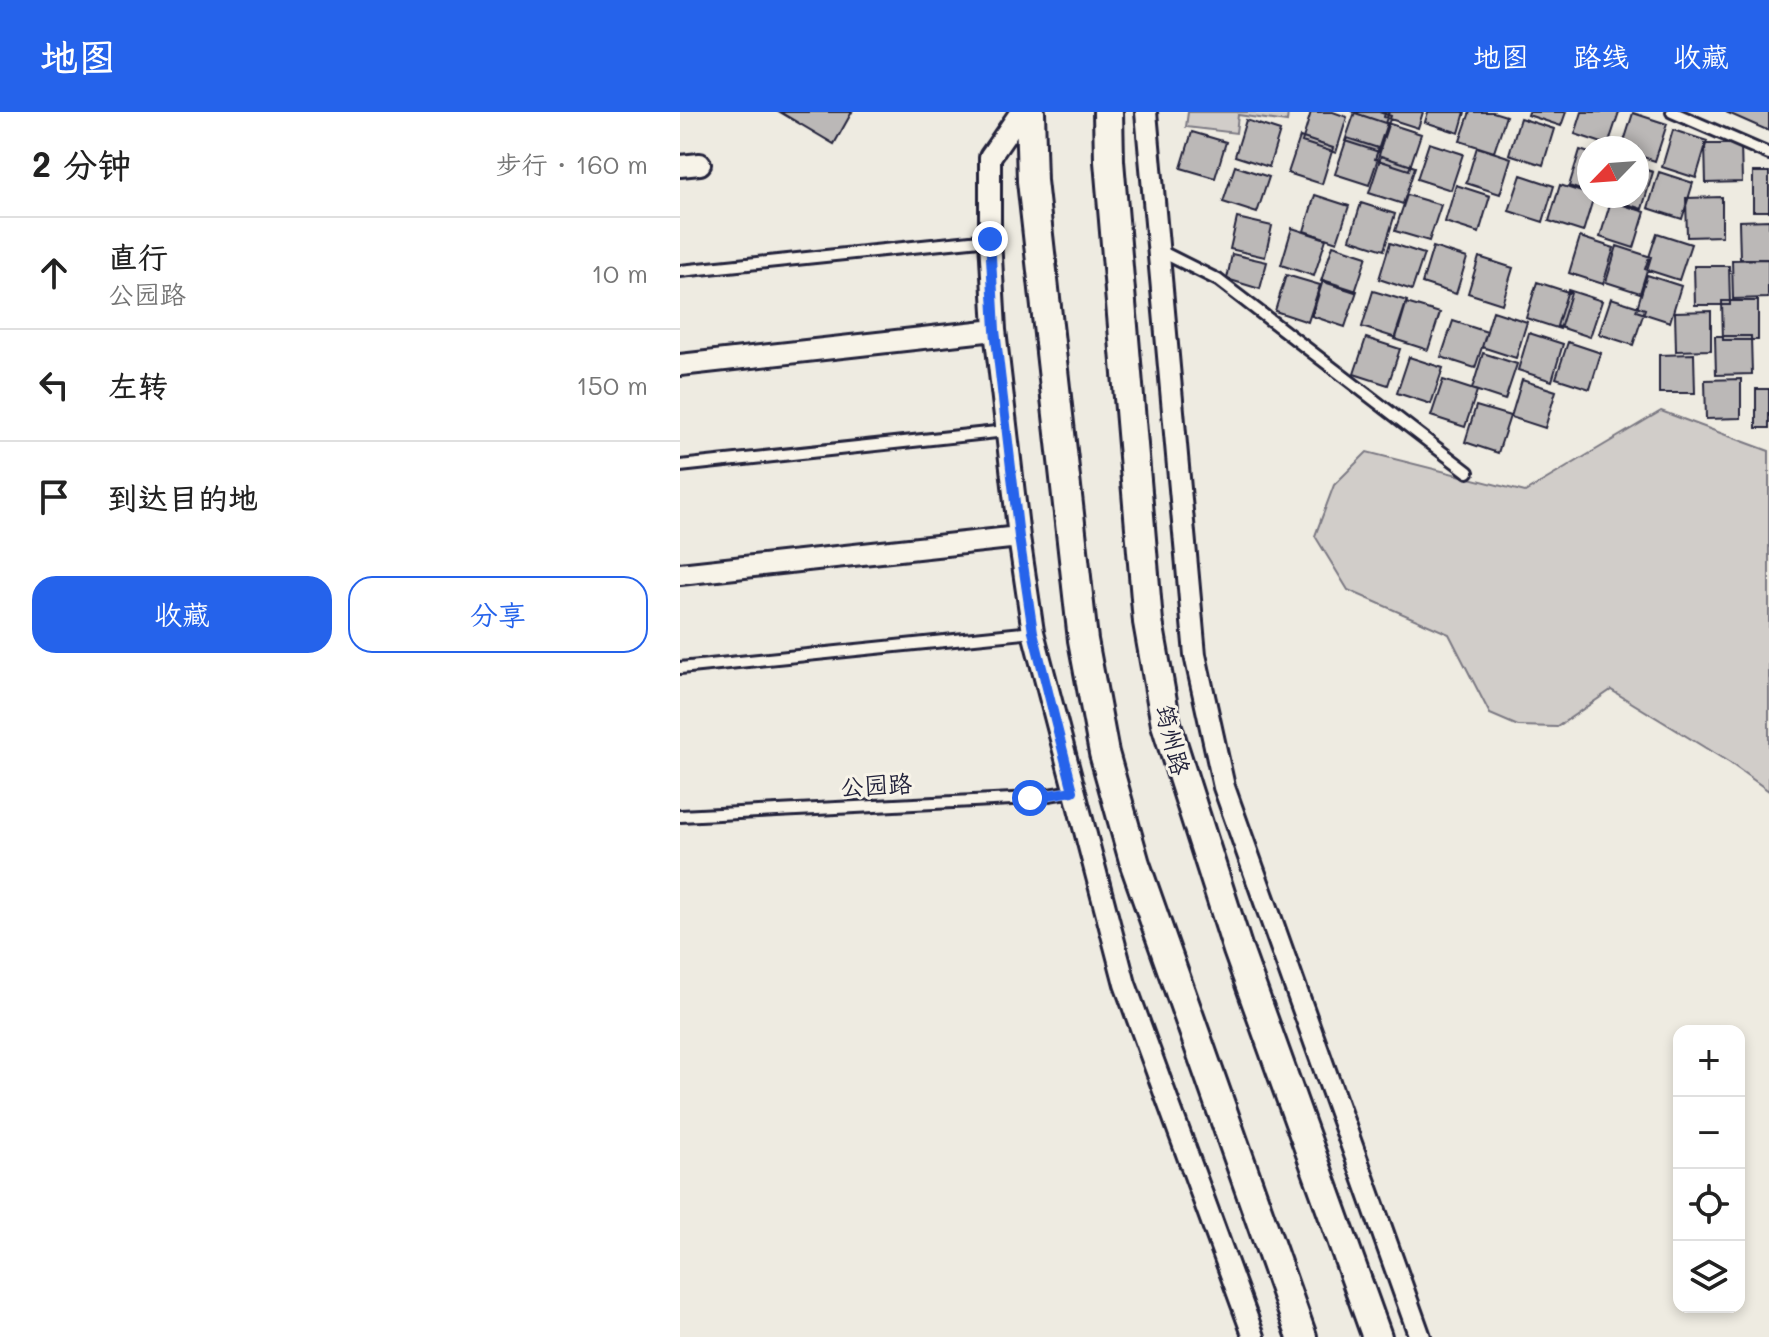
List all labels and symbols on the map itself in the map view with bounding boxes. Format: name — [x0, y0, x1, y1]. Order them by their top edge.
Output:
north arrow — [1577, 136, 1649, 208]
route end — [972, 221, 1008, 257]
street label: 筠州路 — [1150, 701, 1197, 778]
street label: 公园路 — [839, 767, 913, 802]
route start — [1012, 780, 1048, 816]

